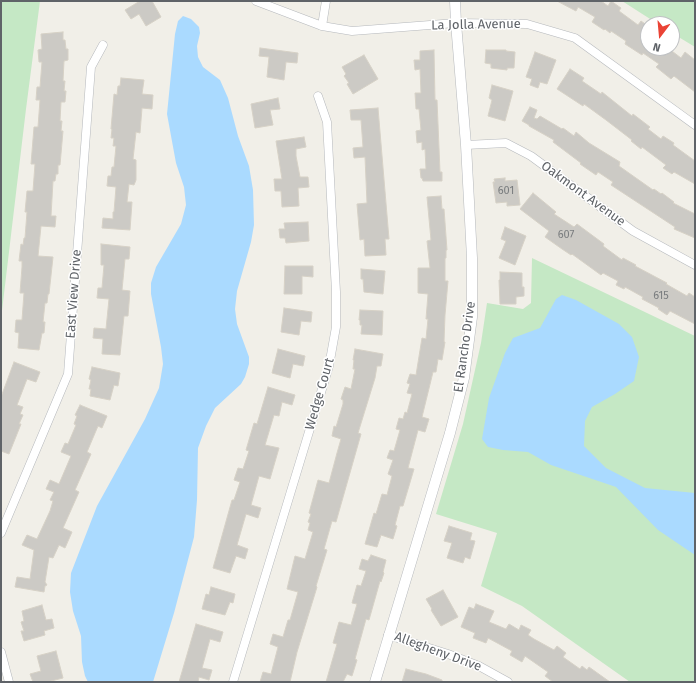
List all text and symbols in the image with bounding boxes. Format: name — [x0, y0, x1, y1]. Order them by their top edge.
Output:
street label: La Jolla Avenue — [431, 16, 521, 34]
north arrow — [640, 16, 680, 56]
text: N — [652, 40, 662, 54]
street label: Oakmont Avenue — [538, 158, 628, 230]
house number: 601 — [498, 184, 514, 198]
house number: 607 — [558, 228, 574, 242]
street label: East View Drive — [63, 249, 85, 339]
house number: 615 — [653, 289, 669, 303]
street label: El Rancho Drive — [451, 300, 479, 394]
street label: Wedge Court — [302, 356, 338, 432]
street label: Allegheny Drive — [392, 629, 484, 675]

